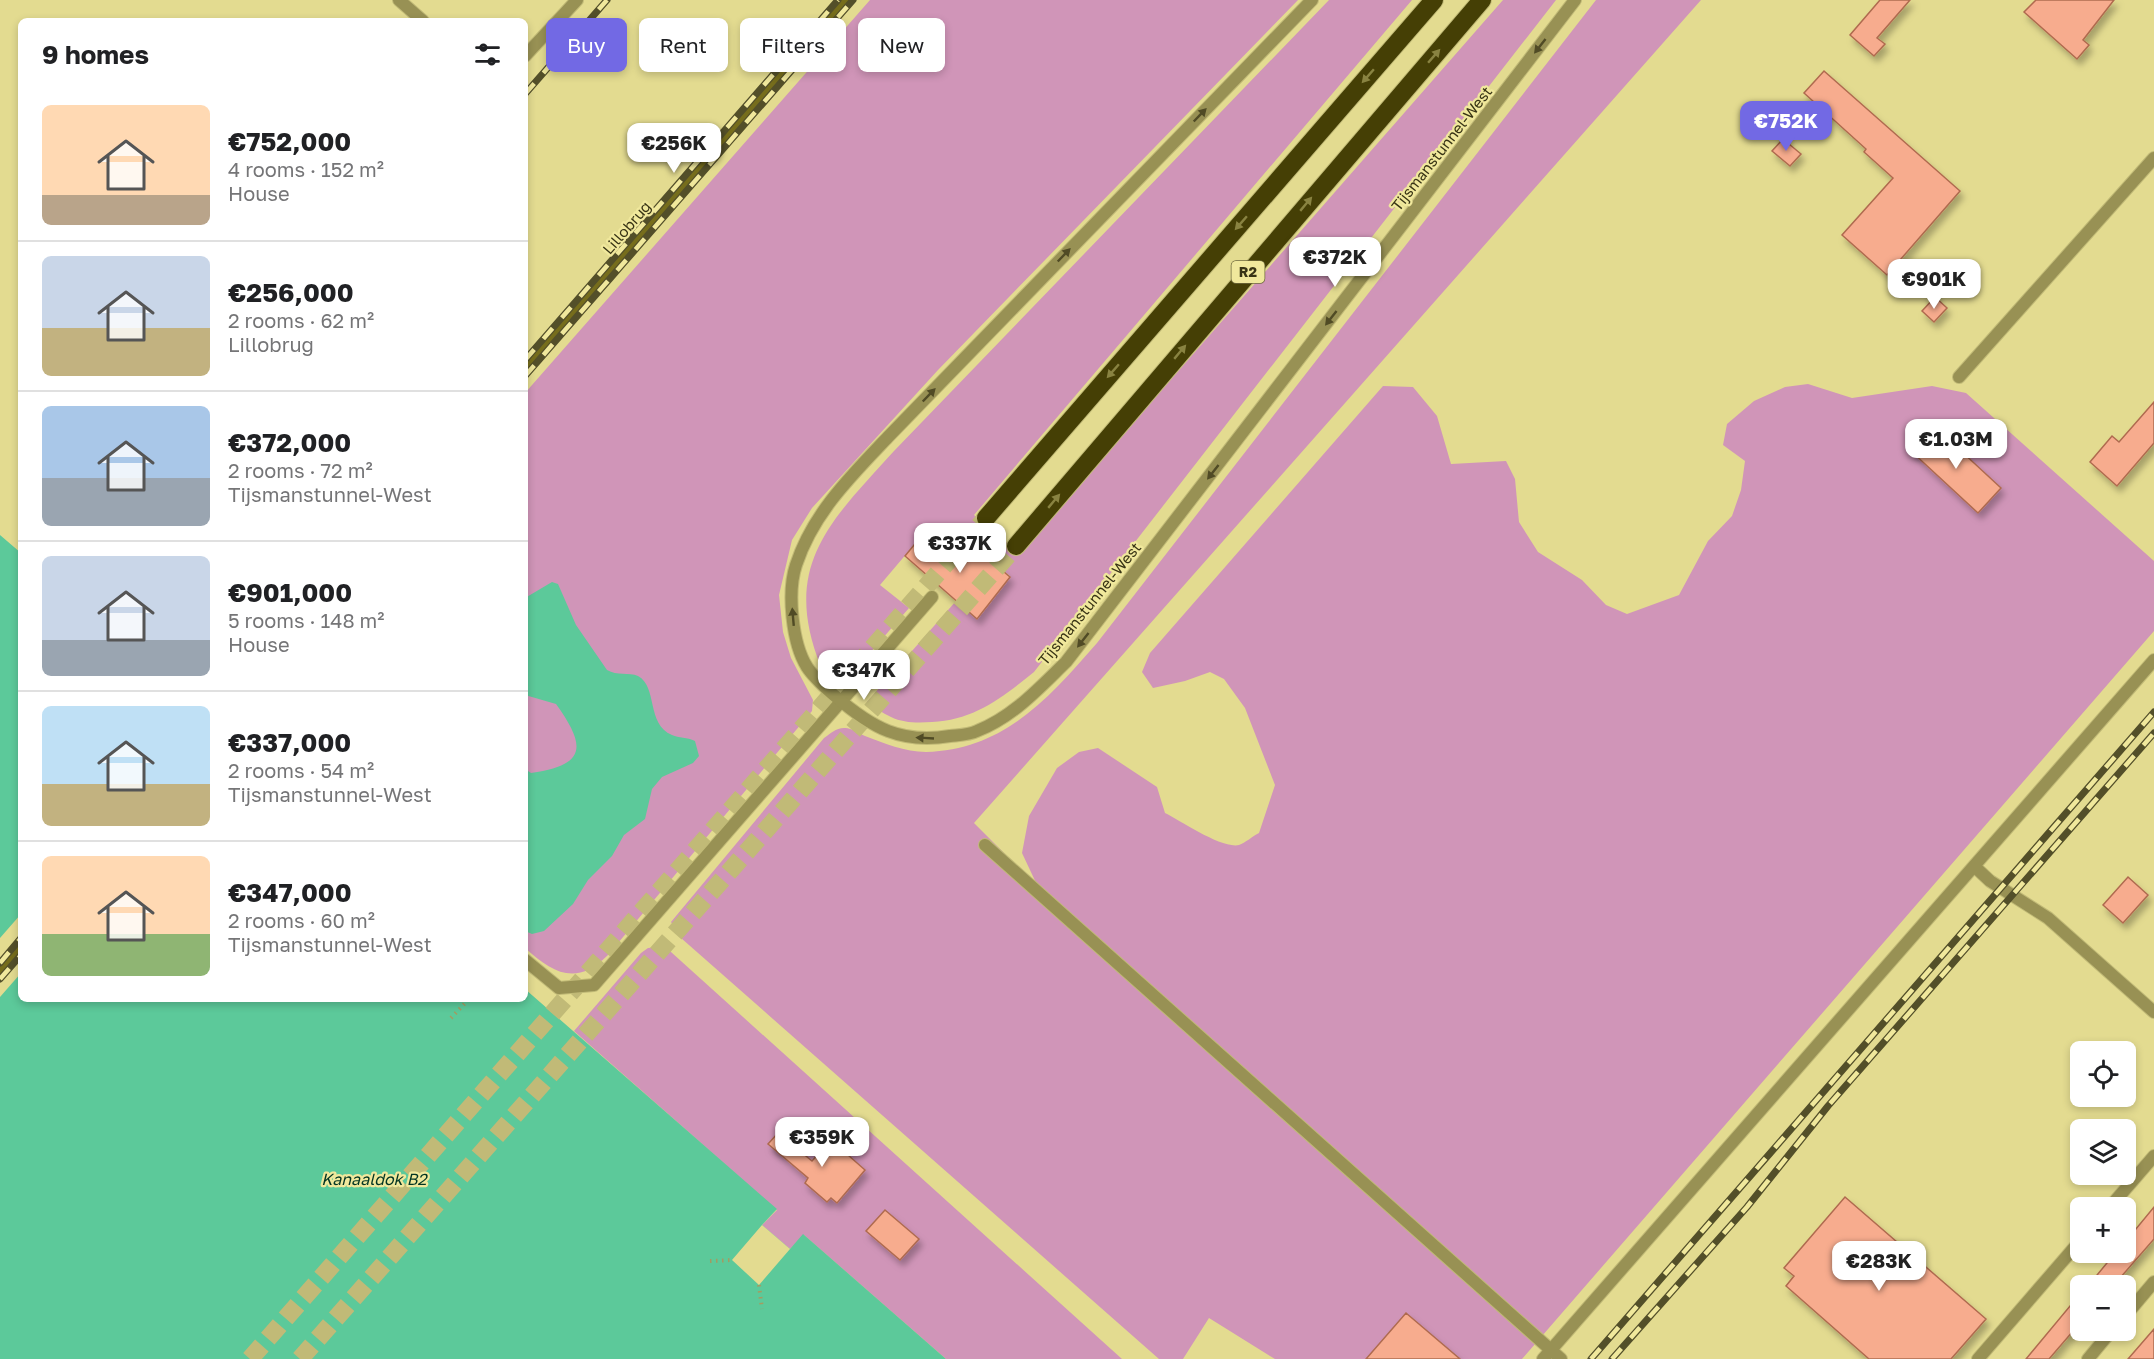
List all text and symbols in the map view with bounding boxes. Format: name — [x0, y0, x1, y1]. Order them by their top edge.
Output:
chip: Buy — [546, 18, 627, 72]
chip: Rent — [639, 18, 728, 72]
chip: Filters — [740, 18, 846, 72]
chip: New — [858, 18, 945, 72]
icon: filters — [471, 38, 504, 71]
text: 9 homes — [42, 39, 149, 70]
one-way arrow — [1534, 39, 1546, 54]
one-way arrow — [1427, 48, 1440, 64]
one-way arrow — [1362, 68, 1375, 83]
street label: Tijsmanstunnel-West — [1387, 83, 1495, 214]
pin: €752K — [1744, 101, 1828, 152]
text: €752K — [1754, 108, 1818, 132]
one-way arrow — [1193, 109, 1207, 123]
pin: €256K — [632, 123, 716, 174]
text: €752,000 — [228, 126, 351, 157]
icon: home — [90, 129, 162, 201]
text: €256K — [641, 130, 707, 154]
text: 4 rooms · 152 m² — [228, 157, 384, 181]
text: House — [228, 181, 290, 205]
street label: Lillobrug — [598, 197, 654, 258]
one-way arrow — [1299, 197, 1312, 212]
one-way arrow — [1234, 216, 1247, 231]
pin: €372K — [1293, 237, 1377, 288]
text: €372K — [1303, 244, 1367, 268]
one-way arrow — [1057, 249, 1071, 263]
pin: €901K — [1892, 259, 1976, 310]
road number: R2 — [1232, 261, 1264, 283]
text: €901K — [1902, 266, 1966, 290]
text: €256,000 — [228, 277, 354, 308]
icon: home — [90, 280, 162, 352]
text: 2 rooms · 62 m² — [228, 308, 374, 332]
one-way arrow — [1326, 310, 1338, 325]
text: Lillobrug — [228, 332, 314, 356]
one-way arrow — [1173, 345, 1186, 360]
one-way arrow — [1107, 363, 1120, 378]
one-way arrow — [921, 388, 935, 402]
pin: €1.03M — [1907, 419, 2005, 470]
text: €1.03M — [1919, 426, 1993, 450]
text: €372,000 — [228, 427, 351, 458]
icon: home — [90, 430, 162, 502]
text: 2 rooms · 72 m² — [228, 458, 373, 482]
one-way arrow — [1207, 465, 1219, 480]
text: Tijsmanstunnel-West — [228, 482, 432, 506]
one-way arrow — [1047, 493, 1060, 509]
pin: €337K — [918, 523, 1002, 574]
text: €337K — [928, 530, 992, 554]
street label: Tijsmanstunnel-West — [1034, 538, 1144, 668]
text: €901,000 — [228, 577, 352, 608]
icon: home — [90, 580, 162, 652]
one-way arrow — [788, 607, 798, 626]
text: 5 rooms · 148 m² — [228, 608, 385, 632]
text: House — [228, 632, 290, 656]
one-way arrow — [1078, 632, 1090, 647]
pin: €347K — [822, 650, 906, 701]
text: €347K — [832, 657, 896, 681]
text: €337,000 — [228, 727, 351, 758]
icon: home — [90, 730, 162, 802]
one-way arrow — [915, 734, 934, 743]
text: 2 rooms · 54 m² — [228, 758, 374, 782]
text: Tijsmanstunnel-West — [228, 782, 432, 806]
text: €347,000 — [228, 877, 352, 908]
icon: home — [90, 880, 162, 952]
text: 2 rooms · 60 m² — [228, 908, 375, 932]
text: Tijsmanstunnel-West — [228, 932, 432, 956]
map controls — [2070, 1041, 2136, 1341]
button: locate — [2070, 1041, 2136, 1107]
pin: €359K — [780, 1117, 864, 1168]
button: layers — [2070, 1119, 2136, 1185]
text: €359K — [789, 1124, 855, 1148]
water label: Kanaaldok B2 — [321, 1169, 428, 1189]
button: + — [2070, 1197, 2136, 1263]
pin: €283K — [1837, 1241, 1921, 1292]
text: €283K — [1846, 1248, 1912, 1272]
button: − — [2070, 1275, 2136, 1341]

